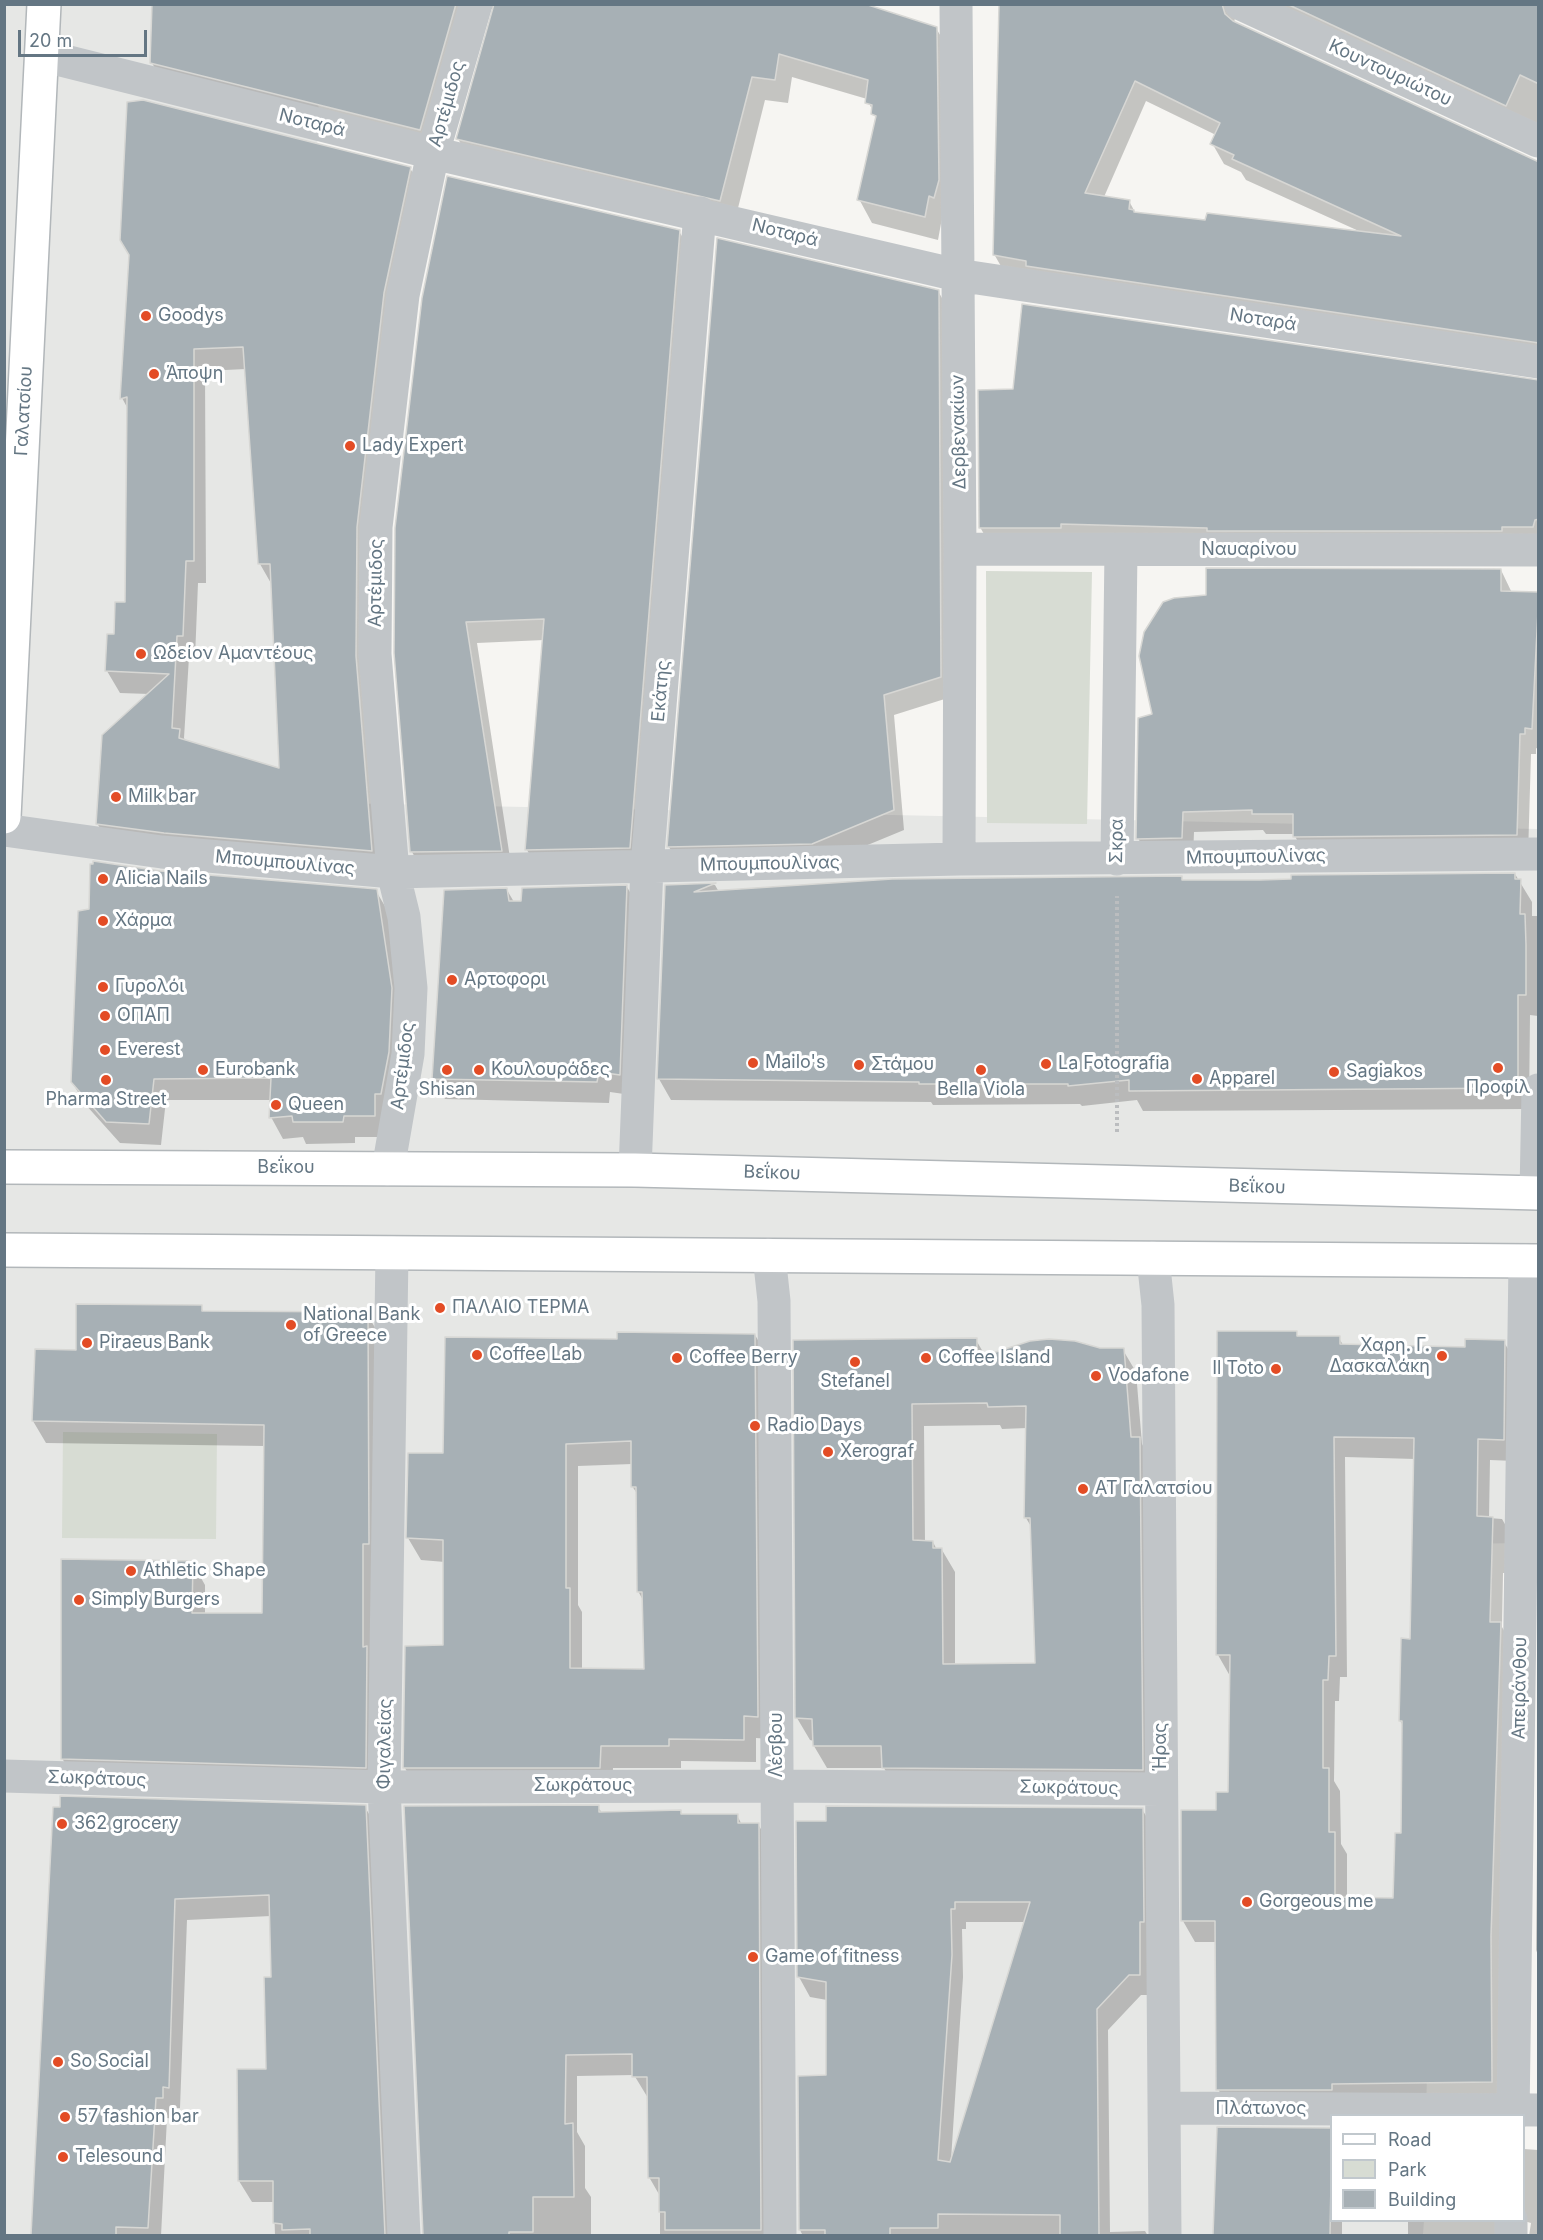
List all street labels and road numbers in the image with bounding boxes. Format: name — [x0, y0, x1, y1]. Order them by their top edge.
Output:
street label: Κουντουριώτου — [1325, 35, 1455, 111]
street label: Αρτέμιδος — [424, 58, 470, 150]
street label: Νοταρά — [277, 104, 347, 142]
street label: Νοταρά — [750, 214, 820, 252]
street label: Νοταρά — [1228, 304, 1298, 336]
street label: Γαλατσίου — [11, 365, 37, 457]
street label: Δερβενακίων — [947, 374, 971, 490]
street label: Αρτέμιδος — [364, 539, 388, 627]
street label: Ναυαρίνου — [1201, 539, 1297, 561]
street label: Εκάτης — [648, 659, 674, 723]
street label: Σκρα — [1106, 818, 1128, 864]
street label: Μπουμπουλίνας — [1186, 845, 1326, 869]
street label: Μπουμπουλίνας — [214, 846, 356, 880]
street label: Μπουμπουλίνας — [700, 852, 840, 876]
street label: Αρτέμιδος — [387, 1021, 419, 1111]
street label: Βεΐκου — [257, 1157, 315, 1179]
street label: Βεΐκου — [743, 1161, 801, 1185]
street label: Βεΐκου — [1228, 1175, 1286, 1199]
street label: Απειράνθου — [1508, 1636, 1532, 1740]
street label: Φιγαλείας — [373, 1698, 397, 1790]
street label: Λέσβου — [766, 1712, 788, 1778]
street label: Ήρας — [1150, 1722, 1172, 1772]
street label: Σωκράτους — [47, 1766, 147, 1792]
street label: Σωκράτους — [533, 1775, 633, 1797]
street label: Σωκράτους — [1019, 1776, 1119, 1800]
street label: Πλάτωνος — [1215, 2098, 1307, 2120]

